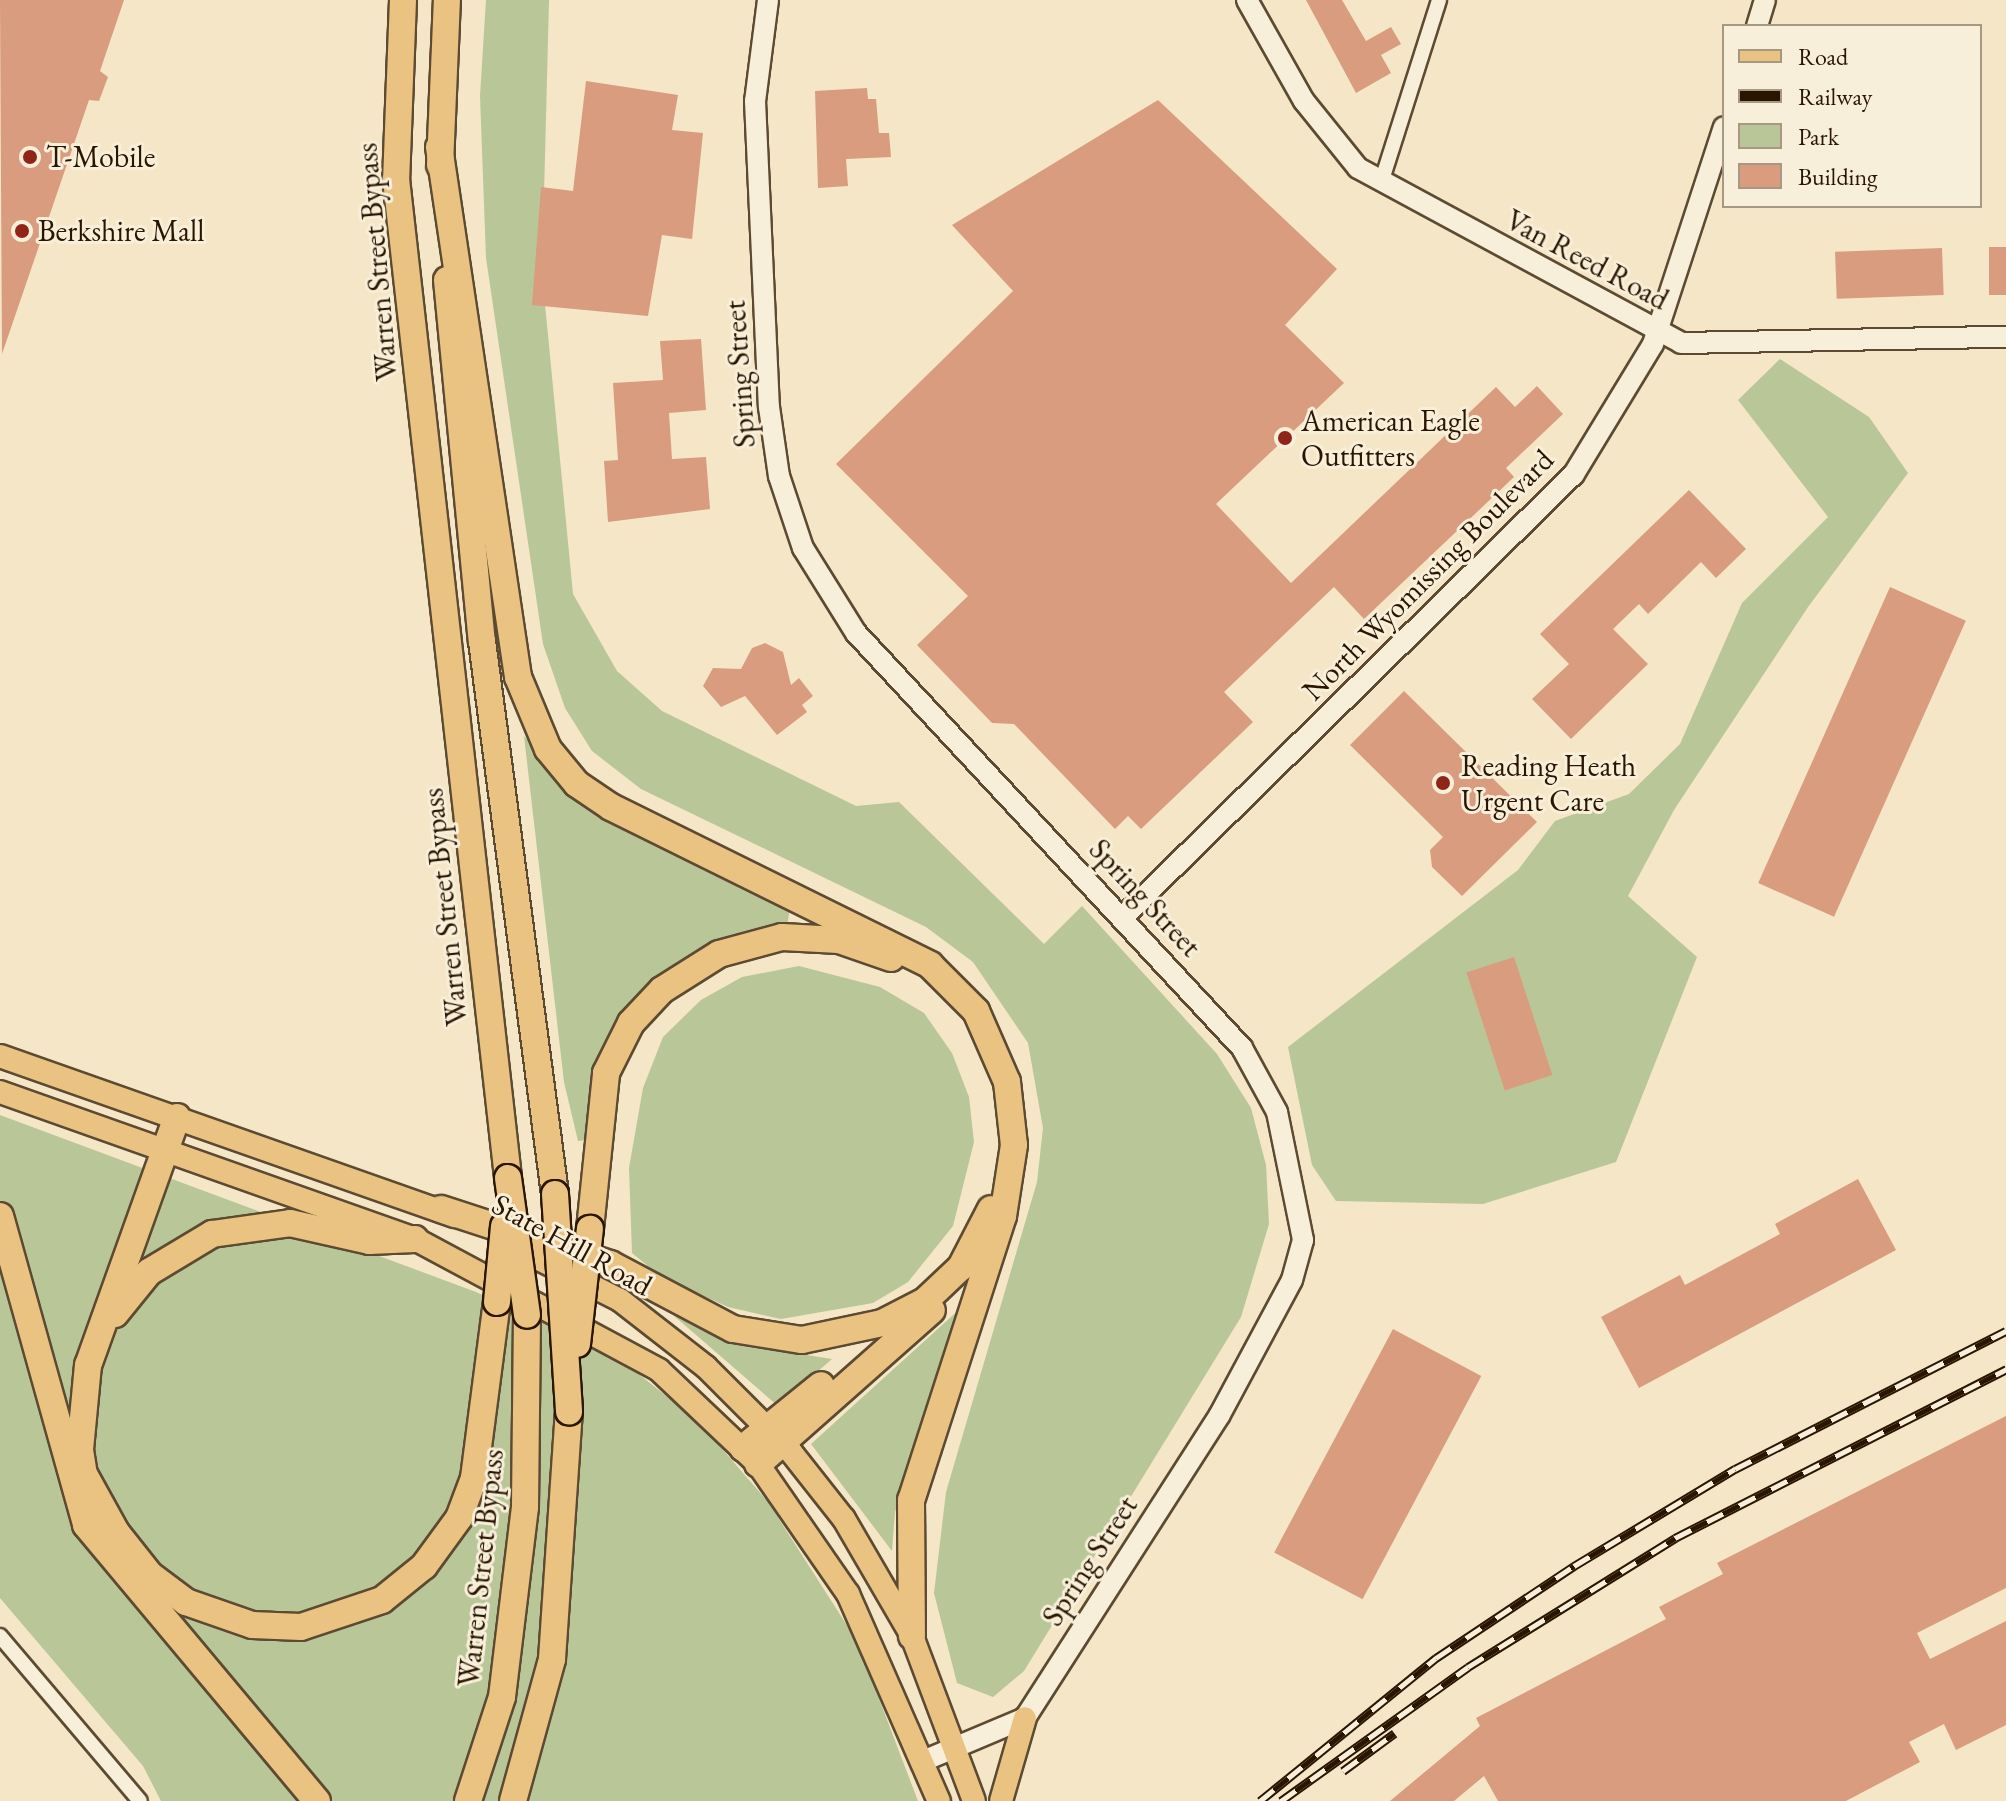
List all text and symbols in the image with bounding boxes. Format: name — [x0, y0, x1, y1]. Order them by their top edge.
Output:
legend — [1722, 24, 1982, 208]
text: Road — [1798, 41, 1848, 72]
text: Railway — [1798, 81, 1872, 112]
text: Park — [1798, 121, 1839, 152]
place label: T-Mobile — [46, 139, 155, 175]
street label: Warren Street Bypass — [349, 141, 405, 383]
marker: T-Mobile — [21, 148, 39, 166]
text: Building — [1798, 161, 1878, 192]
street label: Van Reed Road — [1499, 202, 1675, 318]
place label: Berkshire Mall — [38, 213, 204, 249]
marker: Berkshire Mall — [13, 222, 31, 240]
street label: Spring Street — [717, 299, 763, 449]
place label: American Eagle Outfitters — [1301, 403, 1480, 474]
marker: American Eagle Outfitters — [1276, 429, 1294, 447]
street label: North Wyomissing Boulevard — [1295, 442, 1561, 708]
place label: Reading Heath Urgent Care — [1461, 748, 1636, 818]
marker: Reading Heath Urgent Care — [1432, 772, 1454, 794]
street label: Warren Street Bypass — [415, 786, 475, 1028]
street label: Spring Street — [1081, 832, 1209, 964]
street label: State Hill Road — [486, 1186, 658, 1304]
street label: Warren Street Bypass — [451, 1447, 511, 1689]
street label: Spring Street — [1035, 1489, 1145, 1633]

